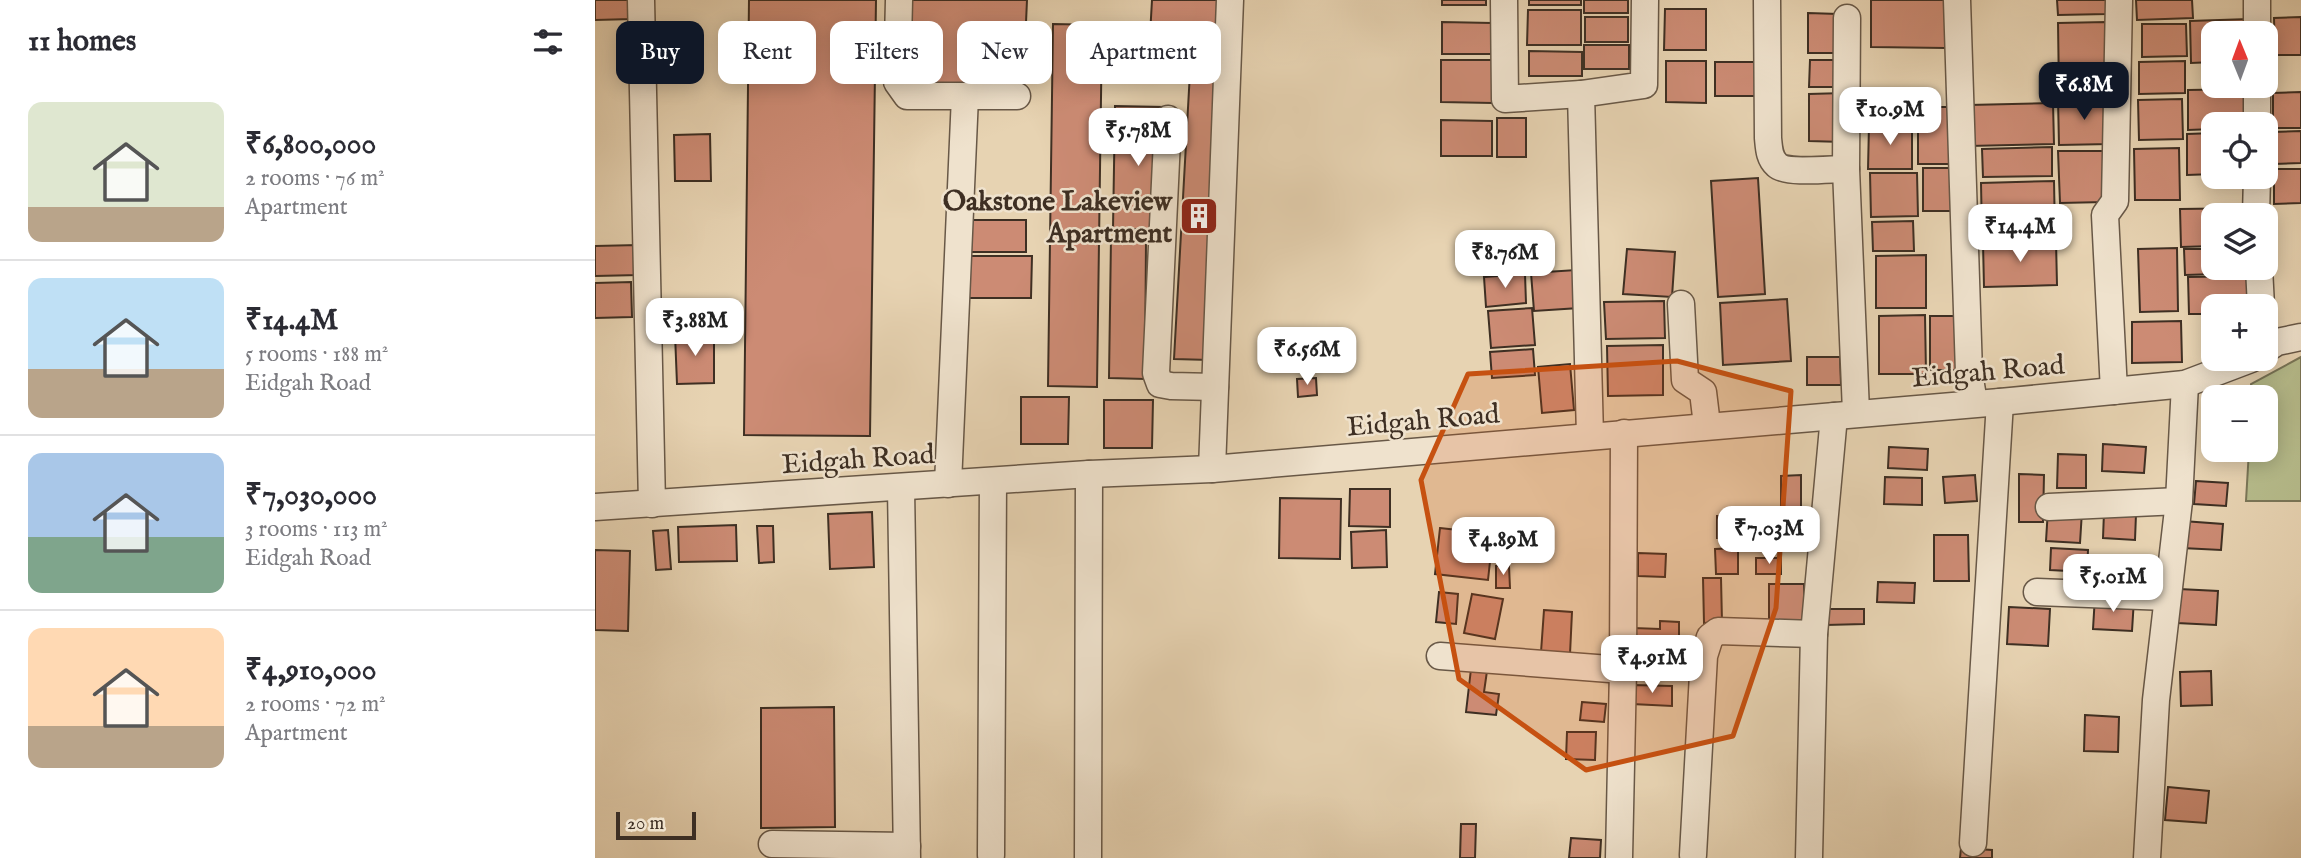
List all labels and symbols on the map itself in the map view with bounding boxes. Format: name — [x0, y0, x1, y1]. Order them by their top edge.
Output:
north arrow — [2201, 21, 2279, 98]
pin: ₹6.8M — [2035, 62, 2133, 122]
pin: ₹10.9M — [1833, 88, 1947, 147]
pin: ₹5.78M — [1081, 108, 1195, 168]
place label: Oakstone Lakeview Apartment — [943, 185, 1174, 252]
building icon: Oakstone Lakeview Apartment — [1178, 195, 1220, 237]
pin: ₹14.4M — [1963, 204, 2077, 264]
pin: ₹8.76M — [1448, 230, 1562, 290]
pin: ₹3.88M — [638, 298, 752, 358]
pin: ₹6.56M — [1250, 328, 1364, 387]
street label: Eidgah Road — [1910, 348, 2066, 397]
street label: Eidgah Road — [1345, 397, 1501, 446]
street label: Eidgah Road — [780, 438, 936, 483]
pin: ₹7.03M — [1712, 506, 1826, 566]
pin: ₹4.89M — [1446, 518, 1560, 577]
pin: ₹5.01M — [2056, 554, 2170, 614]
pin: ₹4.91M — [1595, 636, 1709, 695]
scale bar — [616, 809, 697, 841]

